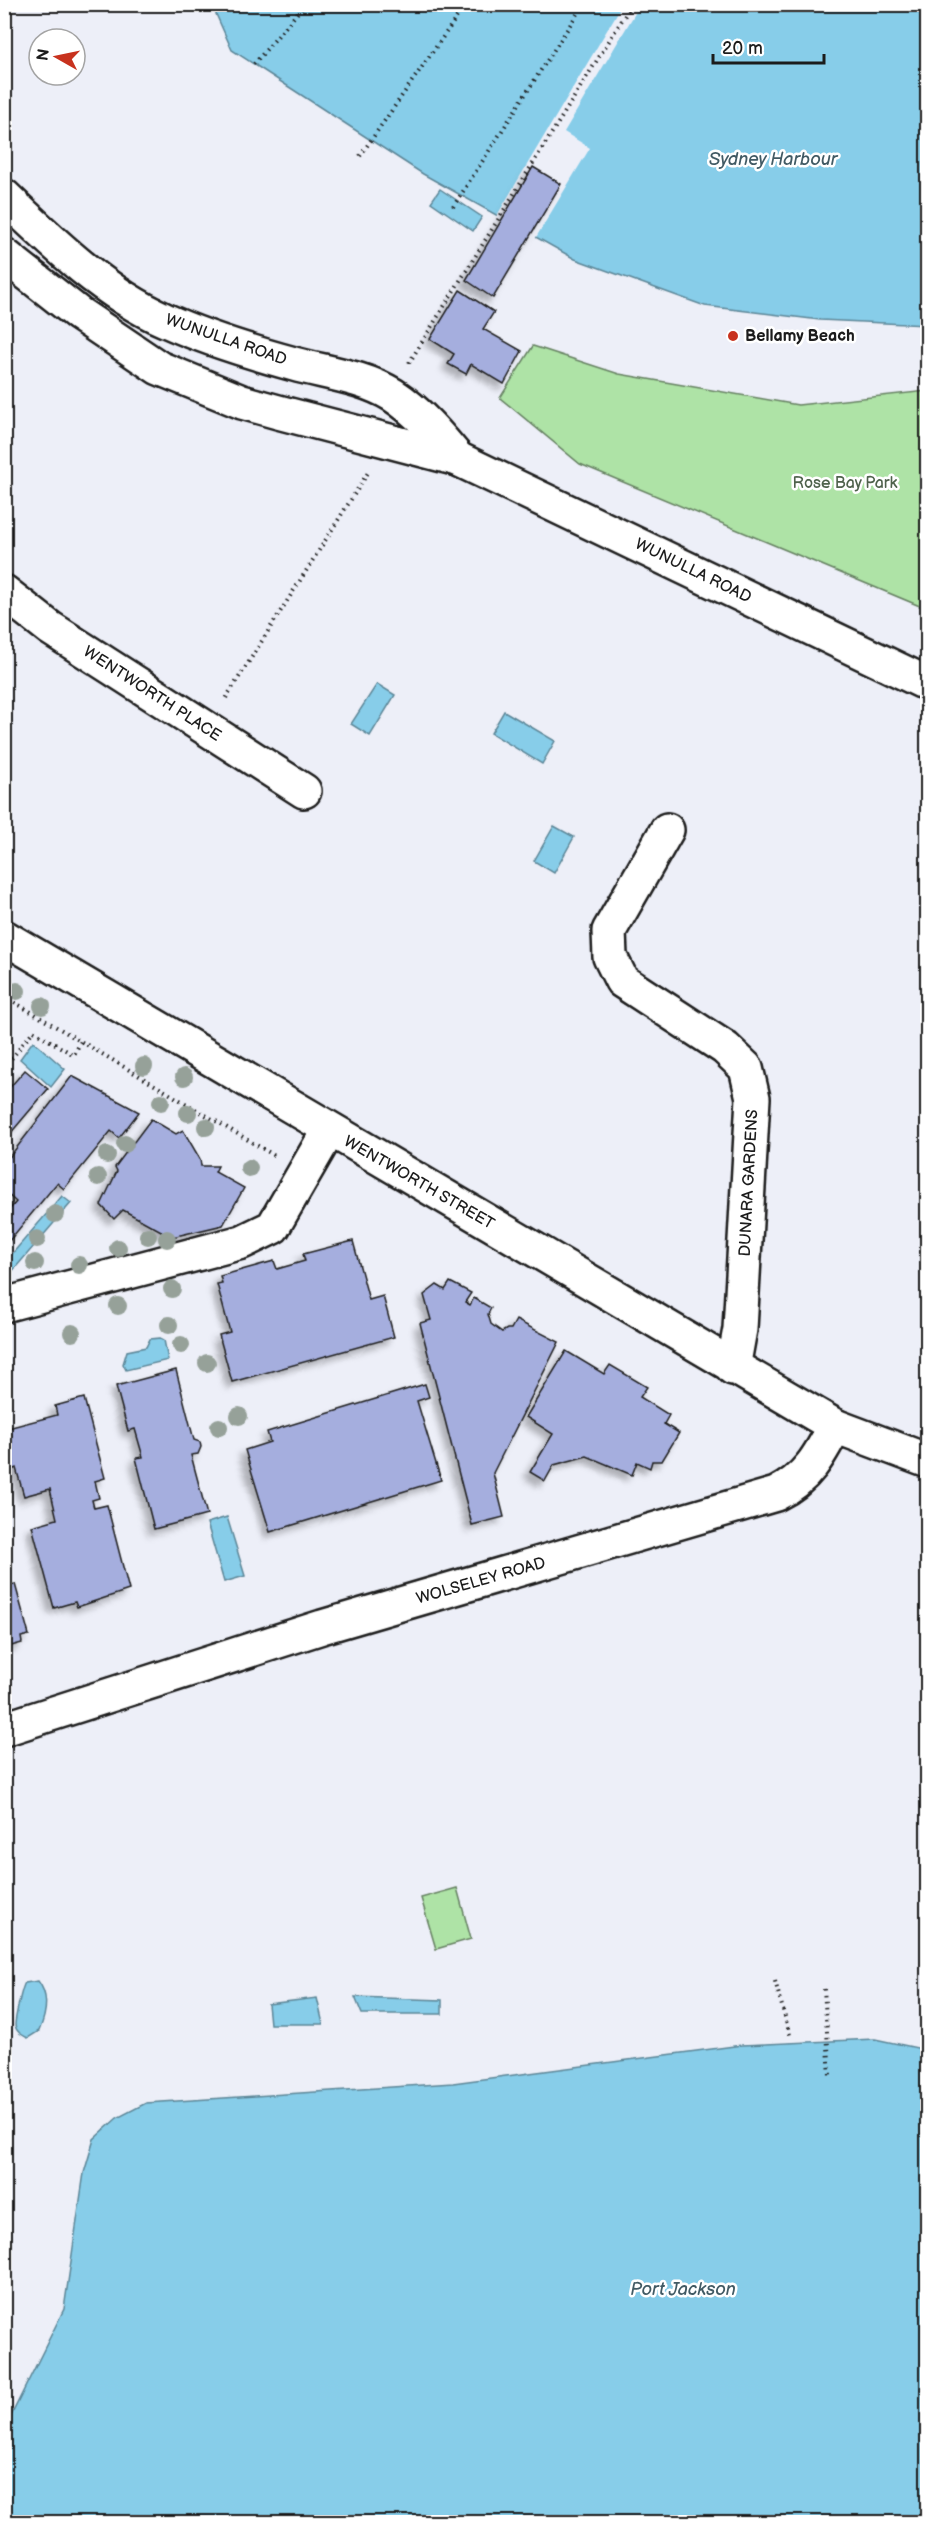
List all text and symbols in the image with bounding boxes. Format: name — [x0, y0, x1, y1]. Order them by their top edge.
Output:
north arrow — [27, 27, 87, 87]
scale bar — [713, 27, 824, 65]
text: 20 m — [722, 38, 763, 59]
text: N — [33, 47, 54, 62]
water label: Sydney Harbour — [709, 149, 839, 170]
street label: WUNULLA ROAD — [163, 310, 289, 370]
place label: Bellamy Beach — [745, 327, 855, 346]
marker: Bellamy Beach — [726, 329, 740, 343]
park label: Rose Bay Park — [793, 474, 898, 493]
street label: WUNULLA ROAD — [632, 535, 754, 607]
street label: WENTWORTH PLACE — [80, 642, 224, 746]
street label: DUNARA GARDENS — [736, 1109, 762, 1257]
street label: WENTWORTH STREET — [340, 1132, 498, 1234]
street label: WOLSELEY ROAD — [414, 1553, 548, 1609]
water label: Port Jackson — [630, 2279, 736, 2300]

